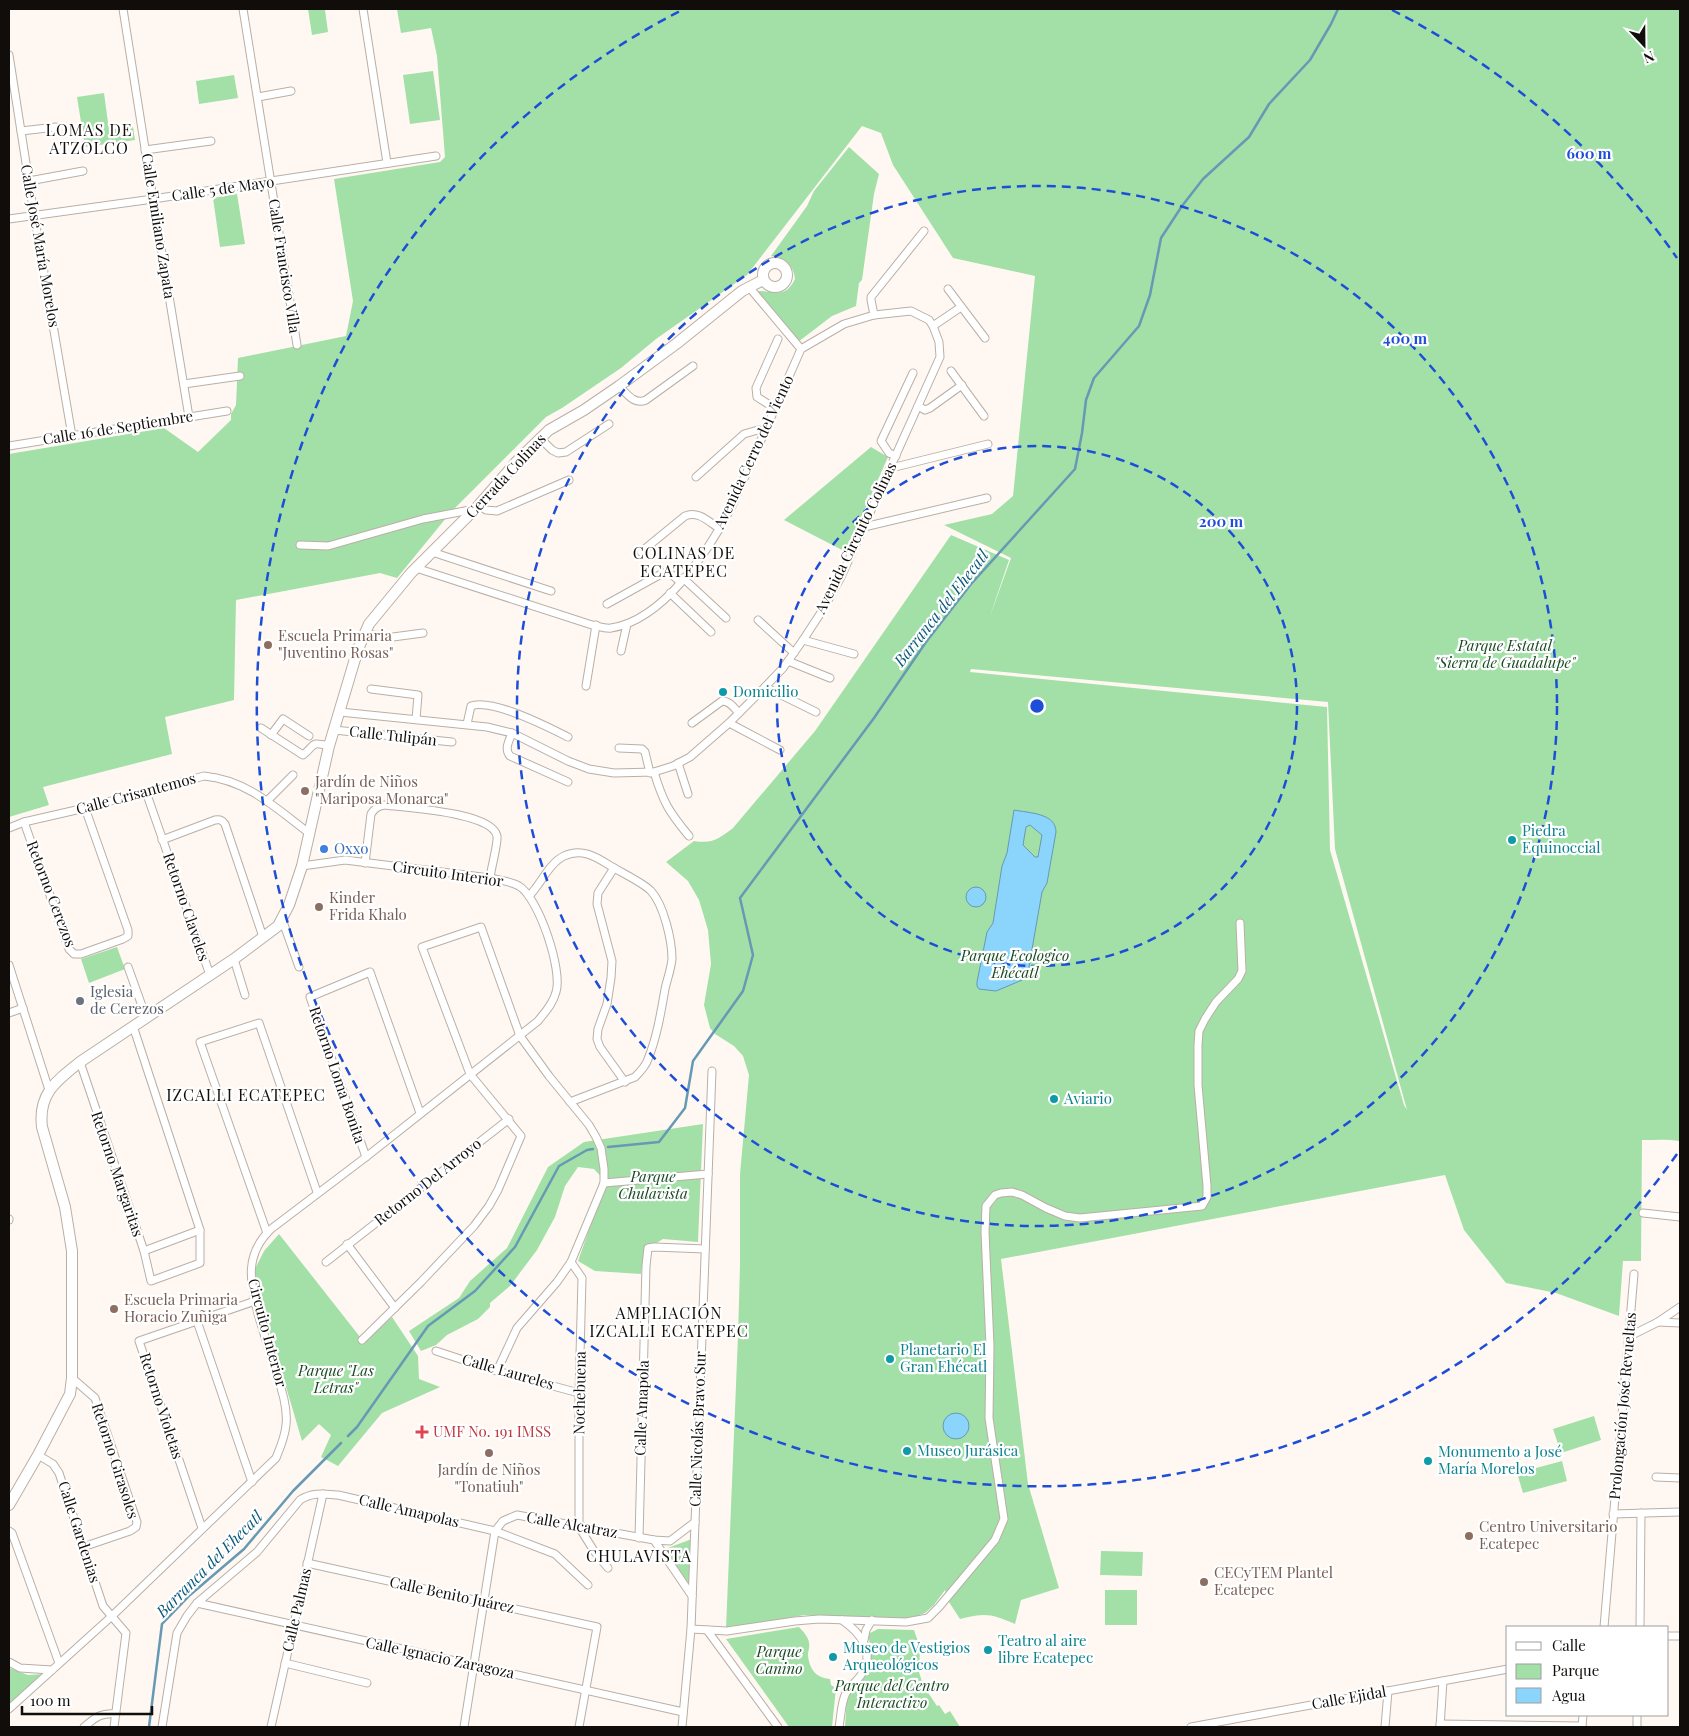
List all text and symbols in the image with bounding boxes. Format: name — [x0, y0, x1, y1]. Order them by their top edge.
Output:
north arrow — [1619, 20, 1669, 70]
text: N — [1641, 47, 1657, 68]
district label: LOMAS DE ATZOLCO — [46, 119, 132, 158]
text: 600 m — [1567, 143, 1612, 163]
street label: Calle Emiliano Zapata — [138, 152, 180, 300]
street label: Calle José María Morelos — [17, 163, 65, 329]
street label: Calle 5 de Mayo — [170, 171, 275, 205]
street label: Calle Francisco Villa — [264, 197, 306, 335]
text: 400 m — [1383, 328, 1428, 348]
street label: Avenida Cerro del Viento — [708, 371, 798, 533]
street label: Calle 16 de Septiembre — [41, 405, 195, 449]
street label: Cerrada Colinas — [461, 429, 550, 522]
street label: Avenida Circuito Colinas — [809, 458, 901, 618]
text: 200 m — [1199, 511, 1244, 531]
district label: COLINAS DE ECATEPEC — [633, 542, 735, 581]
water label: Barranca del Ehecatl — [888, 545, 993, 671]
place label: Escuela Primaria "Juventino Rosas" — [278, 625, 394, 662]
park label: Parque Estatal "Sierra de Guadalupe" — [1435, 635, 1577, 672]
marker: Escuela Primaria "Juventino Rosas" — [262, 639, 274, 651]
place label: Domicilio — [733, 681, 798, 701]
marker: Domicilio — [717, 686, 729, 698]
centre of rings — [1028, 697, 1046, 715]
street label: Calle Tulipán — [348, 720, 438, 750]
street label: Calle Crisantemos — [74, 767, 198, 819]
place label: Jardín de Niños "Mariposa Monarca" — [314, 771, 448, 808]
marker: Jardín de Niños "Mariposa Monarca" — [299, 785, 311, 797]
place label: Piedra Equinoccial — [1522, 820, 1601, 857]
marker: Piedra Equinoccial — [1506, 834, 1518, 846]
street label: Retorno Cerezos — [22, 838, 81, 950]
place label: Oxxo — [334, 838, 368, 858]
marker: Oxxo — [318, 843, 330, 855]
street label: Retorno Claveles — [159, 850, 215, 964]
street label: Circuito Interior — [391, 855, 505, 891]
place label: Kinder Frida Khalo — [329, 887, 407, 924]
marker: Kinder Frida Khalo — [313, 901, 325, 913]
park label: Parque Ecologico Ehécatl — [960, 945, 1069, 982]
place label: Iglesia de Cerezos — [90, 981, 164, 1018]
marker: Iglesia de Cerezos — [74, 995, 86, 1007]
street label: Retorno Loma Bonita — [305, 1004, 371, 1146]
district label: IZCALLI ECATEPEC — [166, 1084, 326, 1105]
place label: Aviario — [1063, 1088, 1112, 1108]
marker: Aviario — [1048, 1093, 1060, 1105]
street label: Retorno Margaritas — [87, 1108, 149, 1239]
street label: Retorno Del Arroyo — [370, 1133, 485, 1229]
park label: Parque Chulavista — [618, 1166, 688, 1203]
street label: Circuito Interior — [244, 1276, 292, 1390]
place label: Escuela Primaria Horacio Zuñiga — [124, 1289, 238, 1326]
district label: AMPLIACIÓN IZCALLI ECATEPEC — [589, 1302, 749, 1341]
marker: Escuela Primaria Horacio Zuñiga — [108, 1303, 120, 1315]
street label: Prolongación José Revueltas — [1604, 1312, 1640, 1500]
place label: Planetario El Gran Ehécatl — [900, 1339, 987, 1376]
street label: Calle Laureles — [460, 1348, 557, 1394]
street label: Retorno Violetas — [135, 1350, 189, 1461]
street label: Calle Nicolás Bravo Sur — [684, 1350, 710, 1507]
street label: Nochebuena — [568, 1351, 590, 1435]
marker: Planetario El Gran Ehécatl — [884, 1353, 896, 1365]
street label: Calle Amapola — [629, 1359, 653, 1456]
park label: Parque "Las Letras" — [297, 1360, 374, 1397]
street label: Retorno Girasoles — [88, 1400, 144, 1521]
place label: UMF No. 191 IMSS — [433, 1421, 551, 1441]
marker: UMF No. 191 IMSS — [415, 1425, 429, 1439]
place label: Museo Jurásica — [917, 1440, 1019, 1460]
place label: Monumento a José María Morelos — [1438, 1441, 1562, 1478]
marker: Museo Jurásica — [901, 1445, 913, 1457]
marker: Jardín de Niños "Tonatiuh" — [483, 1447, 495, 1459]
marker: Monumento a José María Morelos — [1422, 1455, 1434, 1467]
place label: Jardín de Niños "Tonatiuh" — [437, 1459, 540, 1496]
street label: Calle Gardenias — [54, 1478, 106, 1585]
street label: Calle Amapolas — [357, 1489, 461, 1531]
water label: Barranca del Ehecatl — [150, 1505, 267, 1622]
street label: Calle Alcatraz — [525, 1506, 619, 1542]
place label: Centro Universitario Ecatepec — [1479, 1516, 1618, 1553]
marker: Centro Universitario Ecatepec — [1463, 1530, 1475, 1542]
district label: CHULAVISTA — [586, 1545, 692, 1566]
place label: CECyTEM Plantel Ecatepec — [1214, 1562, 1333, 1599]
street label: Calle Palmas — [277, 1566, 315, 1654]
street label: Calle Benito Juárez — [388, 1571, 516, 1617]
marker: CECyTEM Plantel Ecatepec — [1198, 1576, 1210, 1588]
legend — [1506, 1626, 1669, 1716]
place label: Teatro al aire libre Ecatepec — [998, 1630, 1093, 1667]
street label: Calle Ignacio Zaragoza — [364, 1631, 517, 1683]
text: Calle — [1552, 1635, 1586, 1655]
place label: Museo de Vestigios Arqueológicos — [842, 1637, 970, 1674]
park label: Parque Canino — [755, 1641, 803, 1678]
marker: Teatro al aire libre Ecatepec — [982, 1644, 994, 1656]
marker: Museo de Vestigios Arqueológicos — [827, 1651, 839, 1663]
text: Parque — [1552, 1660, 1599, 1680]
park label: Parque del Centro Interactivo — [834, 1675, 949, 1712]
street label: Calle Ejidal — [1310, 1681, 1388, 1713]
scale bar — [22, 1684, 152, 1716]
text: Agua — [1551, 1685, 1586, 1705]
text: 100 m — [30, 1690, 71, 1710]

